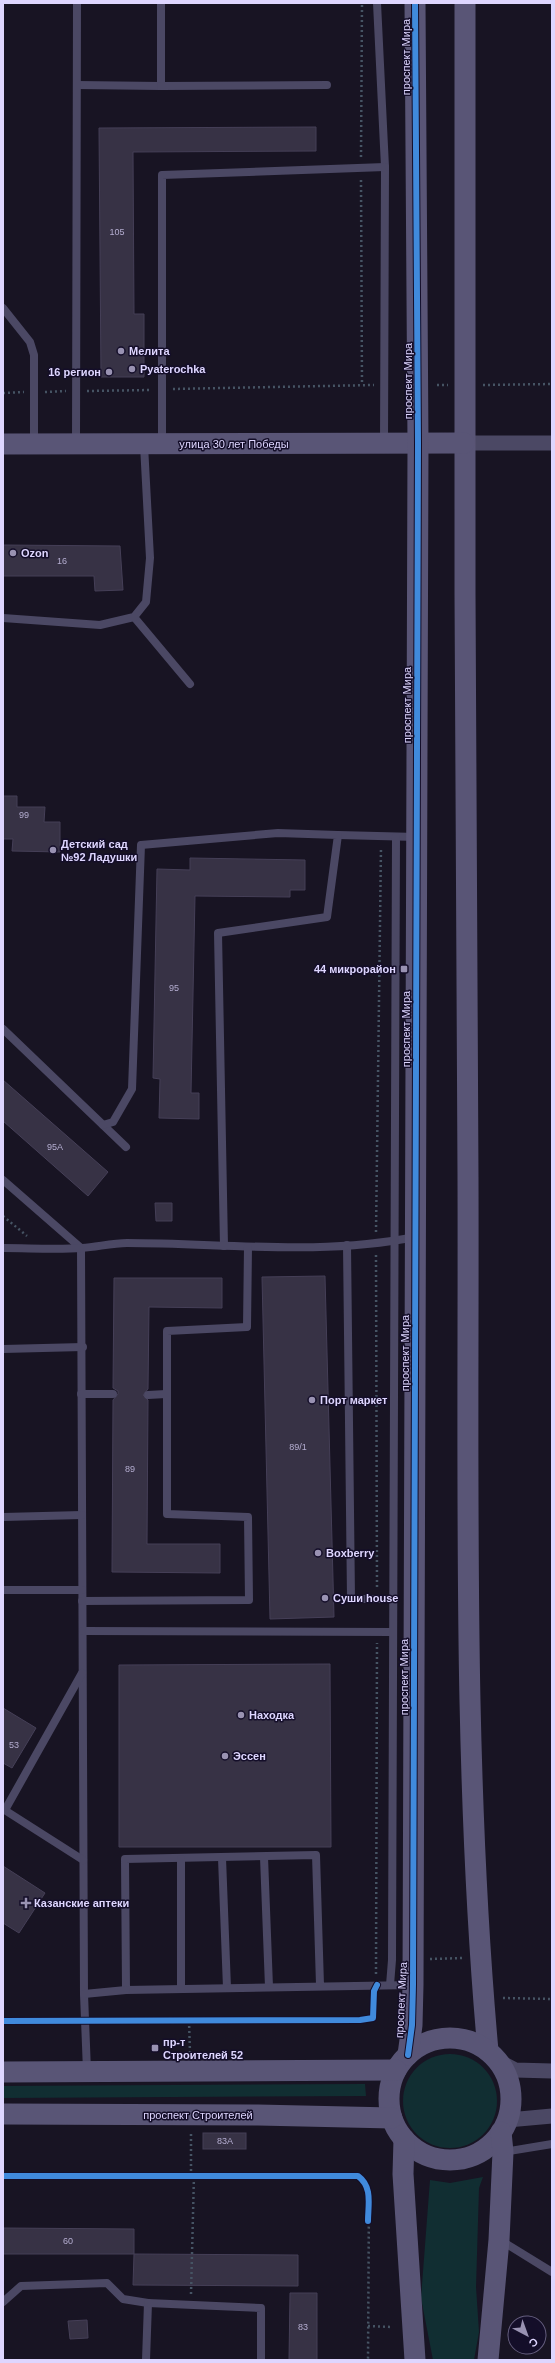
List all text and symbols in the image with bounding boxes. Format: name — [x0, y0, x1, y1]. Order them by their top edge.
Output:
street label: проспект Мира — [400, 18, 412, 95]
house number: 105 — [109, 227, 125, 237]
street label: проспект Мира — [402, 342, 414, 419]
place label: Мелита — [129, 345, 170, 357]
marker: Мелита — [116, 346, 126, 356]
place label: Pyaterochka — [140, 363, 206, 375]
marker: Pyaterochka — [127, 364, 137, 374]
place label: 16 регион — [48, 366, 101, 378]
marker: 16 регион — [104, 367, 114, 377]
street label: улица 30 лет Победы — [179, 438, 289, 450]
place label: Ozon — [21, 547, 49, 559]
marker: Ozon — [8, 548, 18, 558]
house number: 16 — [57, 556, 67, 566]
street label: проспект Мира — [401, 666, 413, 743]
house number: 99 — [19, 810, 29, 820]
place label: Детский сад №92 Ладушки — [61, 838, 137, 863]
marker: Детский сад №92 Ладушки — [48, 845, 58, 855]
place label: 44 микрорайон — [314, 963, 396, 975]
marker: 44 микрорайон — [399, 964, 409, 974]
house number: 95 — [169, 983, 179, 993]
street label: проспект Мира — [400, 990, 412, 1067]
house number: 95А — [47, 1142, 63, 1152]
street label: проспект Мира — [399, 1314, 411, 1391]
place label: Порт маркет — [320, 1394, 388, 1406]
marker: Порт маркет — [307, 1395, 317, 1405]
house number: 89/1 — [289, 1442, 307, 1452]
house number: 89 — [125, 1464, 135, 1474]
place label: Boxberry — [326, 1547, 375, 1559]
marker: Boxberry — [313, 1548, 323, 1558]
place label: Суши house — [333, 1592, 398, 1604]
marker: Суши house — [320, 1593, 330, 1603]
street label: проспект Мира — [398, 1638, 410, 1715]
place label: Находка — [249, 1709, 295, 1721]
marker: Находка — [236, 1710, 246, 1720]
house number: 53 — [9, 1740, 19, 1750]
place label: Эссен — [233, 1750, 266, 1762]
marker: Эссен — [220, 1751, 230, 1761]
place label: Казанские аптеки — [34, 1897, 129, 1909]
marker: Казанские аптеки — [21, 1898, 31, 1908]
street label: проспект Мира — [393, 1961, 409, 2038]
place label: пр-т Строителей 52 — [163, 2036, 243, 2061]
marker: пр-т Строителей 52 — [150, 2043, 160, 2053]
street label: проспект Строителей — [143, 2109, 253, 2121]
house number: 83А — [217, 2136, 233, 2146]
house number: 60 — [63, 2236, 73, 2246]
north arrow — [507, 2315, 547, 2355]
house number: 83 — [298, 2322, 308, 2332]
text: С — [527, 2335, 540, 2350]

